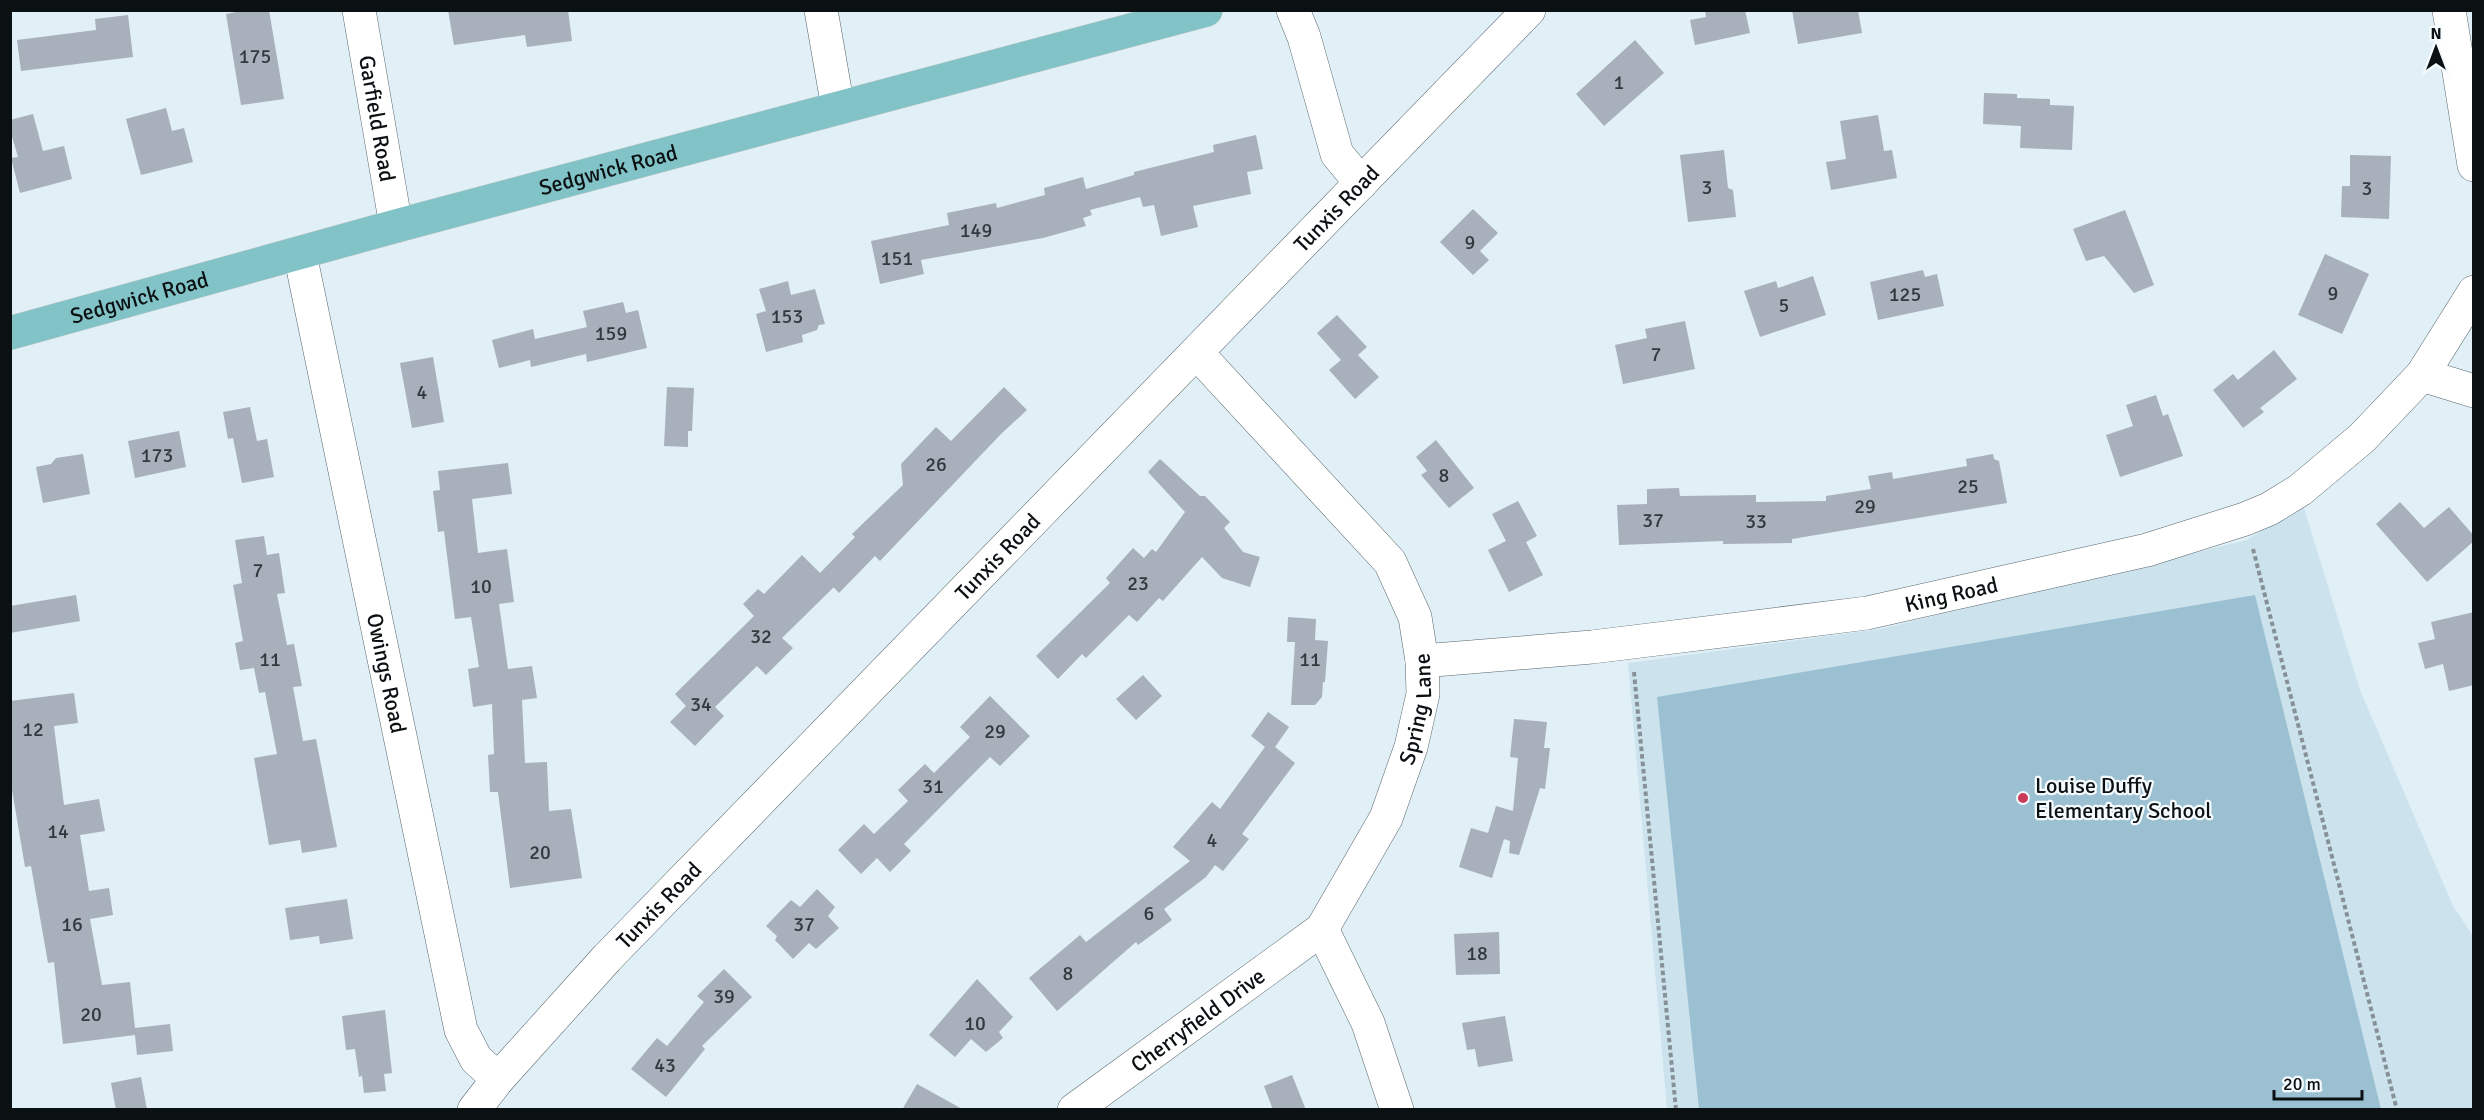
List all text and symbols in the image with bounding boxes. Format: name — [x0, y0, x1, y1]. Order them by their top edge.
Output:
north arrow — [2406, 18, 2466, 78]
text: N — [2430, 24, 2442, 44]
house number: 175 — [239, 44, 271, 69]
street label: Garfield Road — [353, 53, 401, 184]
house number: 1 — [1614, 70, 1624, 95]
street label: Sedgwick Road — [536, 139, 680, 201]
street label: Tunxis Road — [1288, 159, 1385, 258]
house number: 3 — [1702, 175, 1712, 200]
house number: 3 — [2362, 176, 2372, 201]
house number: 149 — [960, 218, 992, 243]
house number: 9 — [1465, 230, 1475, 255]
house number: 151 — [881, 246, 913, 271]
street label: Sedgwick Road — [67, 266, 211, 330]
house number: 9 — [2328, 281, 2338, 306]
house number: 125 — [1889, 282, 1921, 307]
house number: 5 — [1779, 293, 1789, 318]
house number: 153 — [771, 304, 803, 329]
house number: 159 — [595, 321, 627, 346]
house number: 7 — [1651, 342, 1661, 367]
house number: 4 — [417, 380, 428, 405]
house number: 173 — [141, 443, 173, 468]
house number: 26 — [925, 452, 947, 477]
house number: 8 — [1439, 463, 1449, 488]
house number: 25 — [1957, 474, 1979, 499]
house number: 29 — [1854, 494, 1876, 519]
street label: Tunxis Road — [949, 508, 1046, 606]
house number: 37 — [1642, 508, 1664, 533]
house number: 33 — [1745, 509, 1767, 534]
house number: 7 — [253, 558, 263, 583]
house number: 23 — [1127, 571, 1149, 596]
street label: King Road — [1902, 571, 2000, 618]
house number: 10 — [470, 574, 492, 599]
street label: Owings Road — [361, 611, 412, 736]
house number: 32 — [750, 624, 772, 649]
house number: 11 — [259, 647, 281, 672]
house number: 11 — [1299, 647, 1321, 672]
street label: Spring Lane — [1393, 652, 1437, 768]
house number: 34 — [690, 692, 712, 717]
house number: 12 — [22, 717, 44, 742]
house number: 29 — [984, 719, 1006, 744]
place label: Louise Duffy Elementary School — [2035, 772, 2212, 824]
house number: 31 — [922, 774, 944, 799]
marker: Louise Duffy Elementary School — [2016, 791, 2030, 805]
house number: 14 — [47, 819, 69, 844]
house number: 4 — [1207, 828, 1218, 853]
house number: 20 — [529, 840, 551, 865]
street label: Tunxis Road — [611, 856, 707, 954]
house number: 6 — [1144, 901, 1154, 926]
house number: 16 — [61, 912, 83, 937]
house number: 37 — [793, 912, 815, 937]
house number: 18 — [1466, 941, 1488, 966]
house number: 8 — [1063, 961, 1073, 986]
street label: Cherryfield Drive — [1125, 962, 1270, 1078]
house number: 39 — [713, 984, 735, 1009]
house number: 20 — [80, 1002, 102, 1027]
house number: 10 — [964, 1011, 986, 1036]
house number: 43 — [654, 1053, 676, 1078]
scale bar — [2274, 1063, 2362, 1101]
text: 20 m — [2283, 1073, 2321, 1095]

